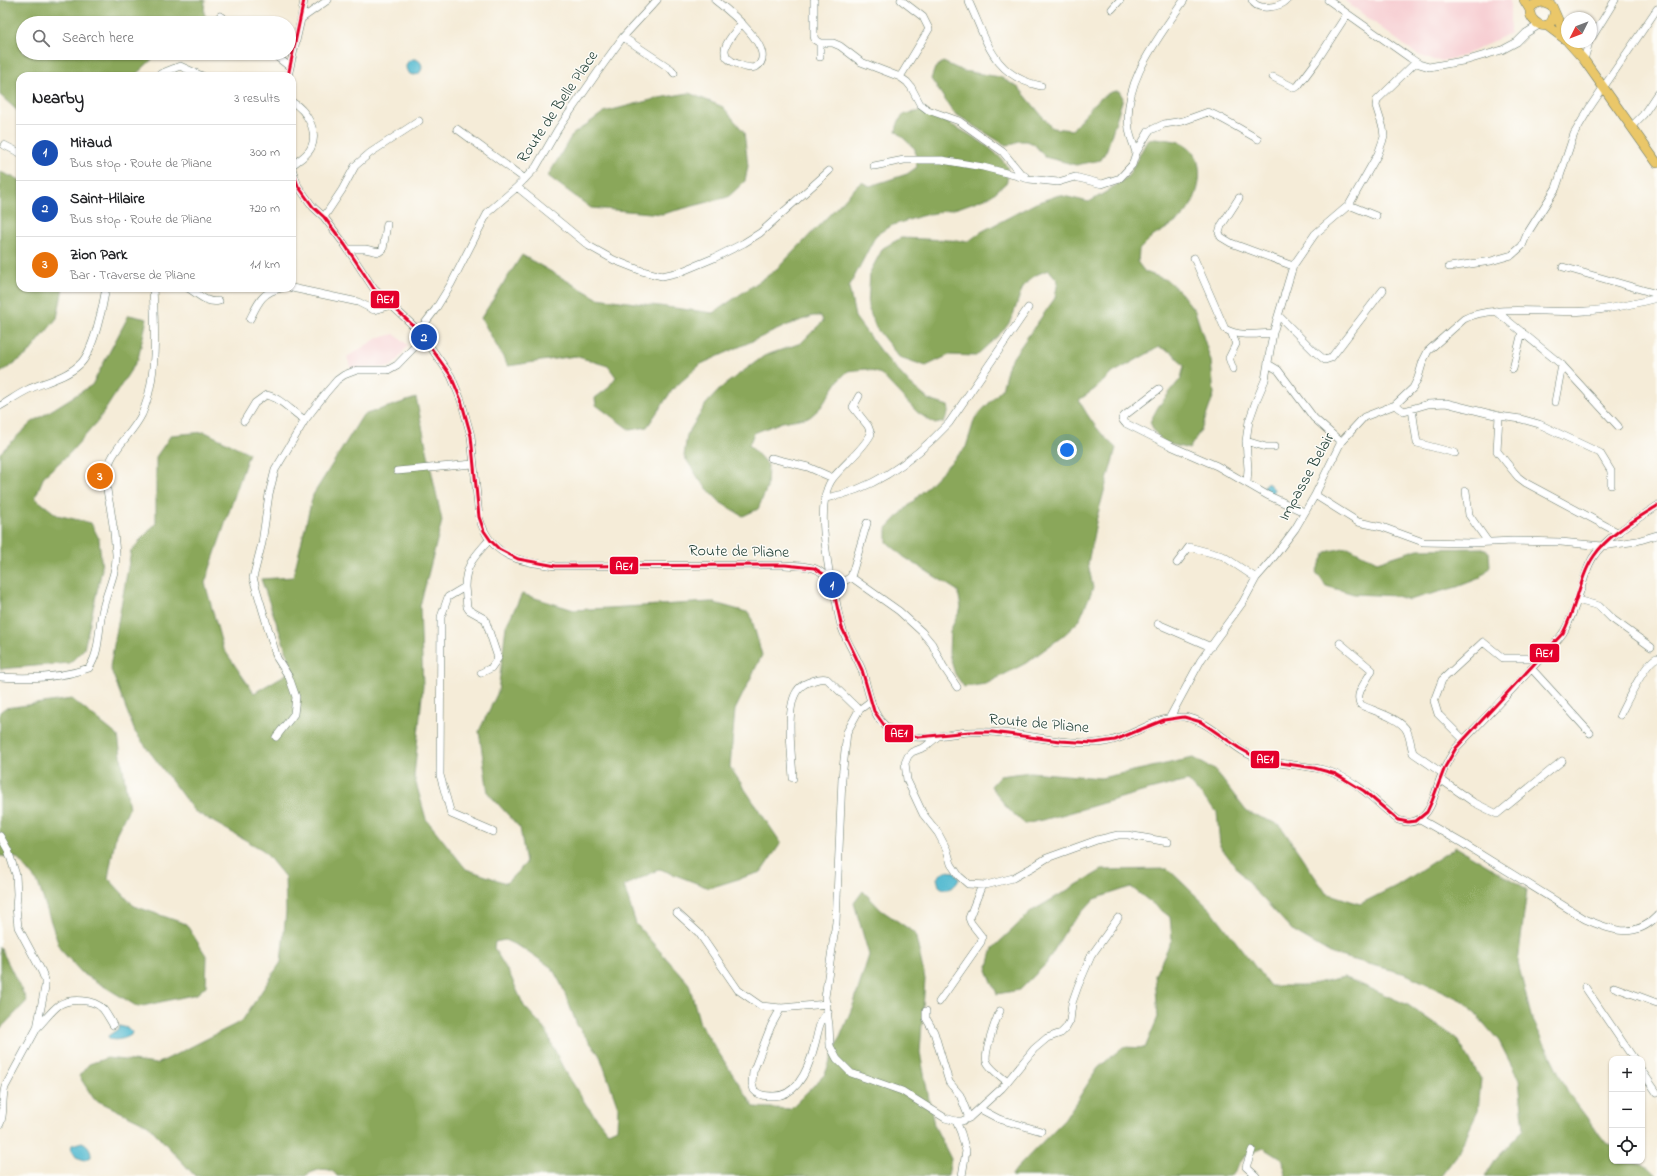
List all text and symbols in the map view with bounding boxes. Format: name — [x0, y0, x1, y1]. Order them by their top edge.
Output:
north arrow — [1561, 12, 1597, 48]
search box — [16, 16, 296, 60]
icon: search — [30, 27, 52, 49]
text: Search here — [62, 27, 134, 49]
street label: Route de Belle Place — [511, 45, 605, 168]
text: Nearby — [32, 86, 84, 111]
text: 3 results — [234, 89, 280, 108]
text: Mitaud — [70, 132, 112, 154]
text: 1 — [43, 143, 47, 162]
text: 300 m — [250, 143, 280, 162]
text: Bus stop · Route de Pliane — [70, 154, 212, 173]
text: Saint-Hilaire — [70, 188, 145, 210]
text: 2 — [42, 199, 48, 218]
text: 720 m — [249, 199, 280, 218]
text: Bus stop · Route de Pliane — [70, 210, 212, 229]
text: Zion Park — [70, 244, 127, 266]
text: 3 — [42, 255, 48, 274]
text: 1.1 km — [250, 255, 280, 274]
text: Bar · Traverse de Pliane — [70, 266, 195, 285]
line badge: AE1 — [370, 290, 400, 309]
text: AE1 — [377, 292, 394, 308]
pin: 2 — [411, 322, 437, 352]
street label: Impasse Belair — [1273, 428, 1341, 526]
your location — [1057, 440, 1077, 460]
pin: 3 — [87, 461, 113, 491]
street label: Route de Pliane — [689, 539, 790, 565]
line badge: AE1 — [609, 556, 639, 575]
text: AE1 — [616, 559, 633, 575]
pin: 1 — [819, 570, 845, 600]
line badge: AE1 — [1529, 643, 1560, 663]
text: AE1 — [1536, 646, 1553, 662]
street label: Route de Pliane — [988, 708, 1091, 740]
line badge: AE1 — [884, 724, 914, 743]
text: AE1 — [891, 726, 908, 742]
line badge: AE1 — [1250, 750, 1280, 769]
text: AE1 — [1257, 752, 1274, 768]
map controls — [1609, 1056, 1645, 1164]
button: + — [1609, 1056, 1645, 1092]
button: − — [1609, 1092, 1645, 1128]
button: locate — [1609, 1128, 1645, 1164]

